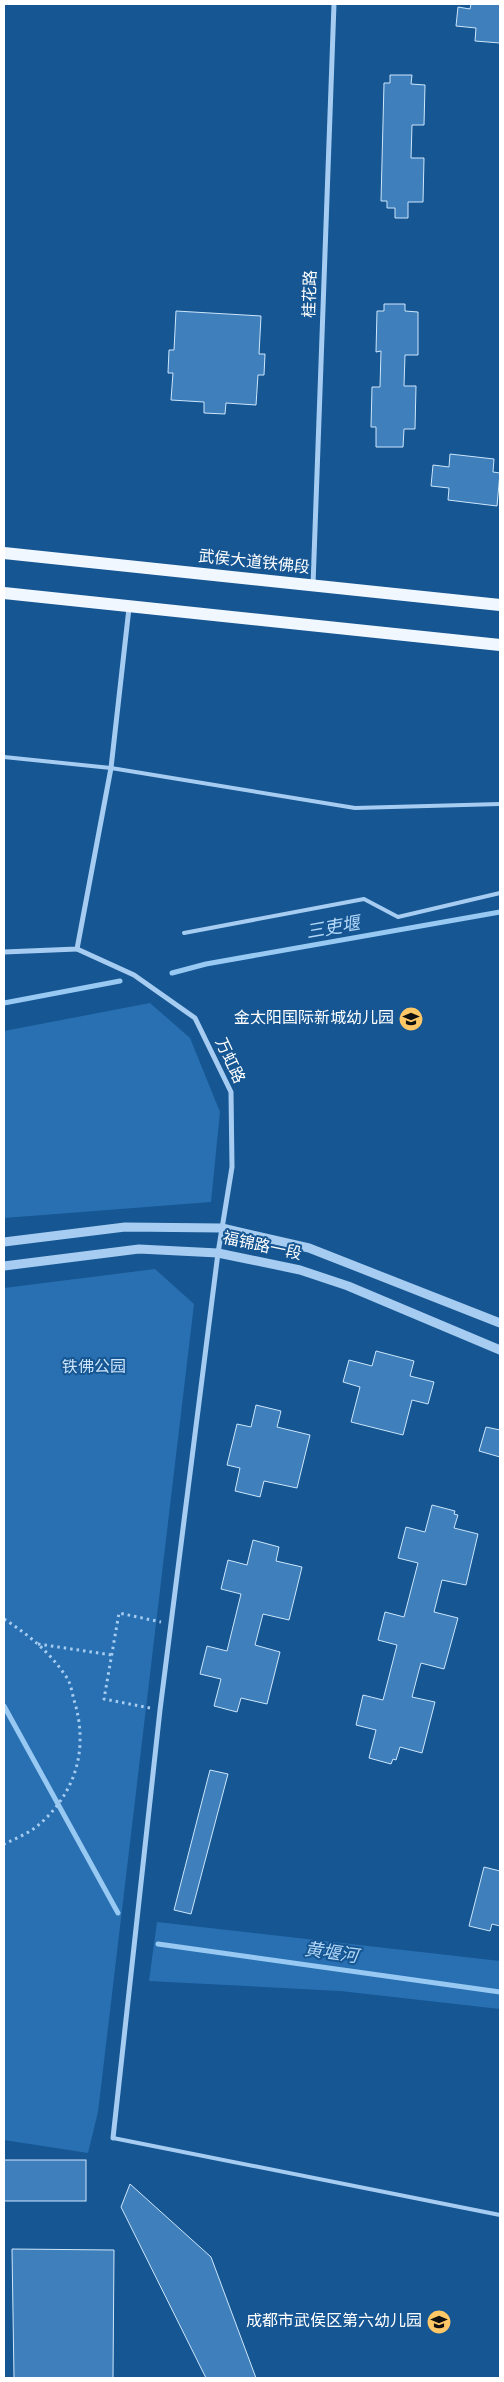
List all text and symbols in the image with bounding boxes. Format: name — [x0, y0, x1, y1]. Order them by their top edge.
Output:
street label: 桂花路 — [300, 270, 322, 318]
street label: 武侯大道铁佛段 — [197, 547, 311, 579]
water label: 三吏堰 — [304, 912, 365, 945]
school or university icon: 金太阳国际新城幼儿园 — [398, 1006, 424, 1032]
place label: 金太阳国际新城幼儿园 — [234, 1009, 394, 1029]
street label: 万虹路 — [210, 1035, 248, 1087]
street label: 福锦路一段 — [221, 1229, 303, 1265]
park label: 铁佛公园 — [62, 1358, 126, 1378]
water label: 黄堰河 — [303, 1939, 362, 1970]
school or university icon: 成都市武侯区第六幼儿园 — [426, 2309, 452, 2335]
place label: 成都市武侯区第六幼儿园 — [246, 2312, 422, 2332]

